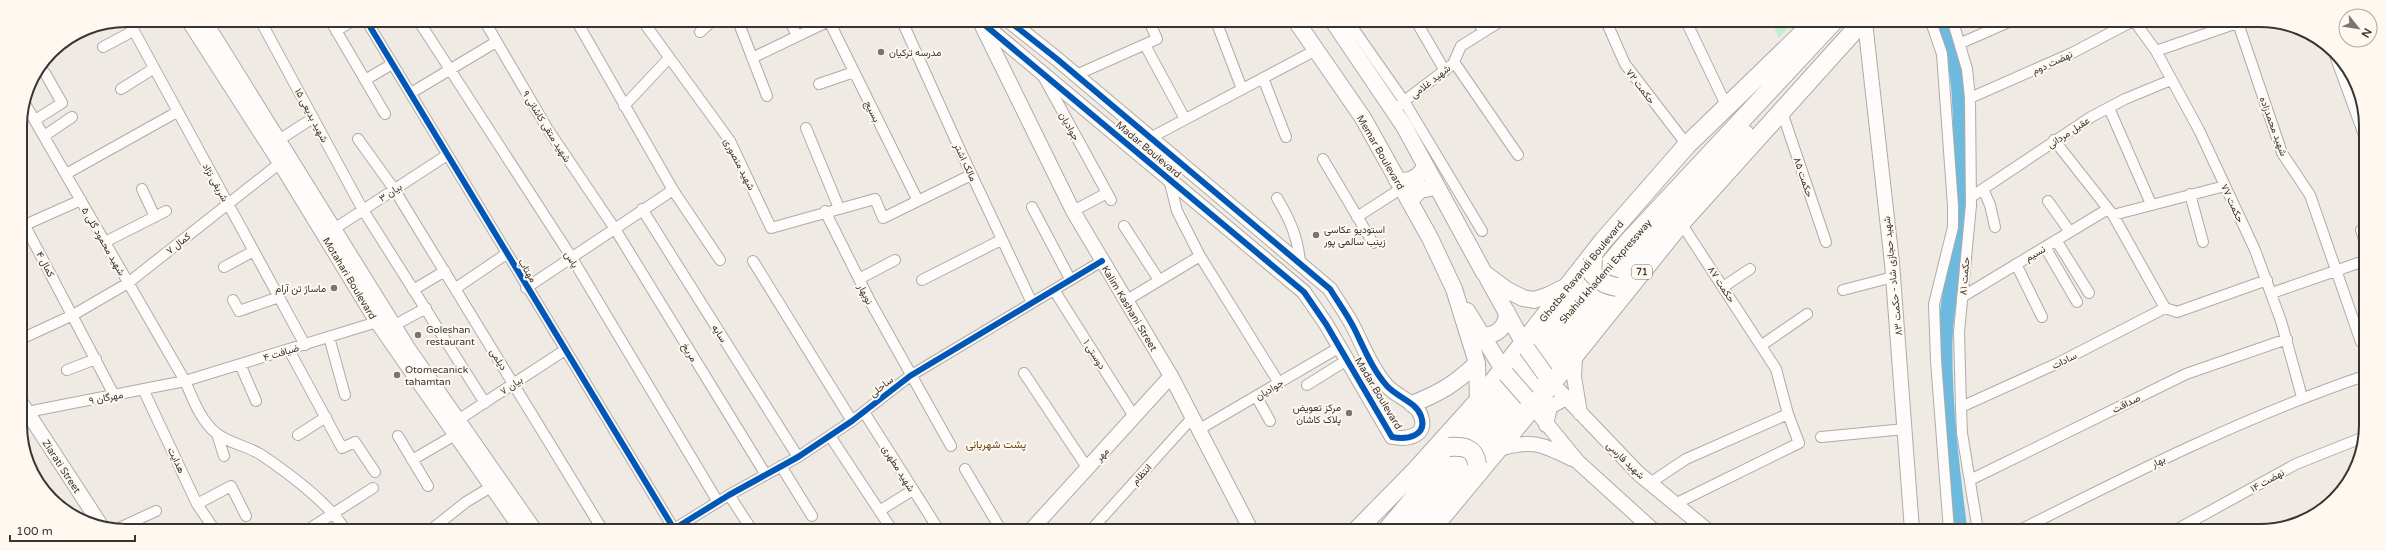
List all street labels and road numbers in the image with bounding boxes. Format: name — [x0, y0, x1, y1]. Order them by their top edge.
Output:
street label: نهضت دوم — [2030, 48, 2075, 78]
street label: شهید غلامی — [1408, 62, 1453, 101]
street label: حکمت ۷۲ — [1623, 67, 1657, 107]
street label: شهید بدیعی ۱۵ — [292, 86, 330, 145]
street label: شهید متقی کاشانی ۹ — [519, 89, 573, 165]
street label: شهید محمدزاده — [2257, 95, 2289, 158]
street label: بسیج — [862, 99, 882, 124]
street label: جوادیان — [1056, 110, 1082, 143]
street label: Memar Boulevard — [1354, 113, 1406, 192]
street label: عقیل مردانی — [2045, 115, 2092, 151]
street label: Madar Boulevard — [1113, 119, 1183, 181]
street label: شهید منصوری — [721, 136, 757, 193]
street label: مالک اشتر — [951, 141, 979, 183]
street label: حکمت ۸۵ — [1791, 156, 1816, 199]
street label: شریفی نژاد — [200, 161, 231, 204]
street label: بیان ۳ — [377, 181, 404, 205]
street label: حکمت ۷۷ — [2218, 182, 2246, 225]
street label: شهید محمود گلی ۵ — [79, 205, 128, 278]
street label: شهید حجازی شاد - حکمت ۸۳ — [1881, 215, 1905, 336]
street label: Shahid khademi Expressway — [1557, 217, 1655, 326]
street label: Ghotbe Ravandi Boulevard — [1537, 218, 1626, 325]
street label: کمال ۷ — [164, 230, 194, 257]
street label: Motahari Boulevard — [320, 235, 378, 322]
street label: نسیم — [2023, 243, 2048, 264]
street label: یاس — [561, 249, 581, 270]
street label: کمال ۴ — [33, 250, 57, 280]
street label: مهتاب — [515, 256, 539, 285]
street label: حکمت ۸۱ — [1957, 256, 1973, 296]
street label: Kalim Kashani Street — [1099, 264, 1160, 354]
street label: حکمت ۸۷ — [1705, 264, 1738, 305]
road number: 71 — [1632, 265, 1652, 279]
street label: نوبهار — [854, 281, 875, 307]
street label: سایه — [709, 322, 729, 345]
street label: دوستی ۱ — [1080, 337, 1108, 372]
street label: مریخ — [679, 341, 699, 364]
street label: ضیافت ۴ — [262, 342, 301, 364]
street label: دیلمی — [487, 346, 510, 373]
street label: سادات — [2050, 350, 2079, 372]
street label: Madar Boulevard — [1352, 355, 1404, 432]
street label: بیان ۷ — [498, 374, 525, 398]
street label: ساحلی — [867, 374, 896, 400]
street label: جوادیان — [1253, 377, 1286, 403]
street label: مهرگان ۹ — [88, 389, 124, 407]
street label: صداقت — [2110, 392, 2142, 416]
street label: Ziarati Street — [39, 438, 83, 496]
street label: شهید فارسی — [1604, 440, 1647, 482]
street label: شهید مطهری — [879, 443, 917, 494]
street label: مهر — [1093, 445, 1112, 465]
street label: هدایت — [165, 446, 187, 475]
street label: بهار — [2149, 453, 2167, 471]
street label: انتظام — [1129, 462, 1154, 488]
street label: نهضت ۱۴ — [2248, 467, 2287, 495]

